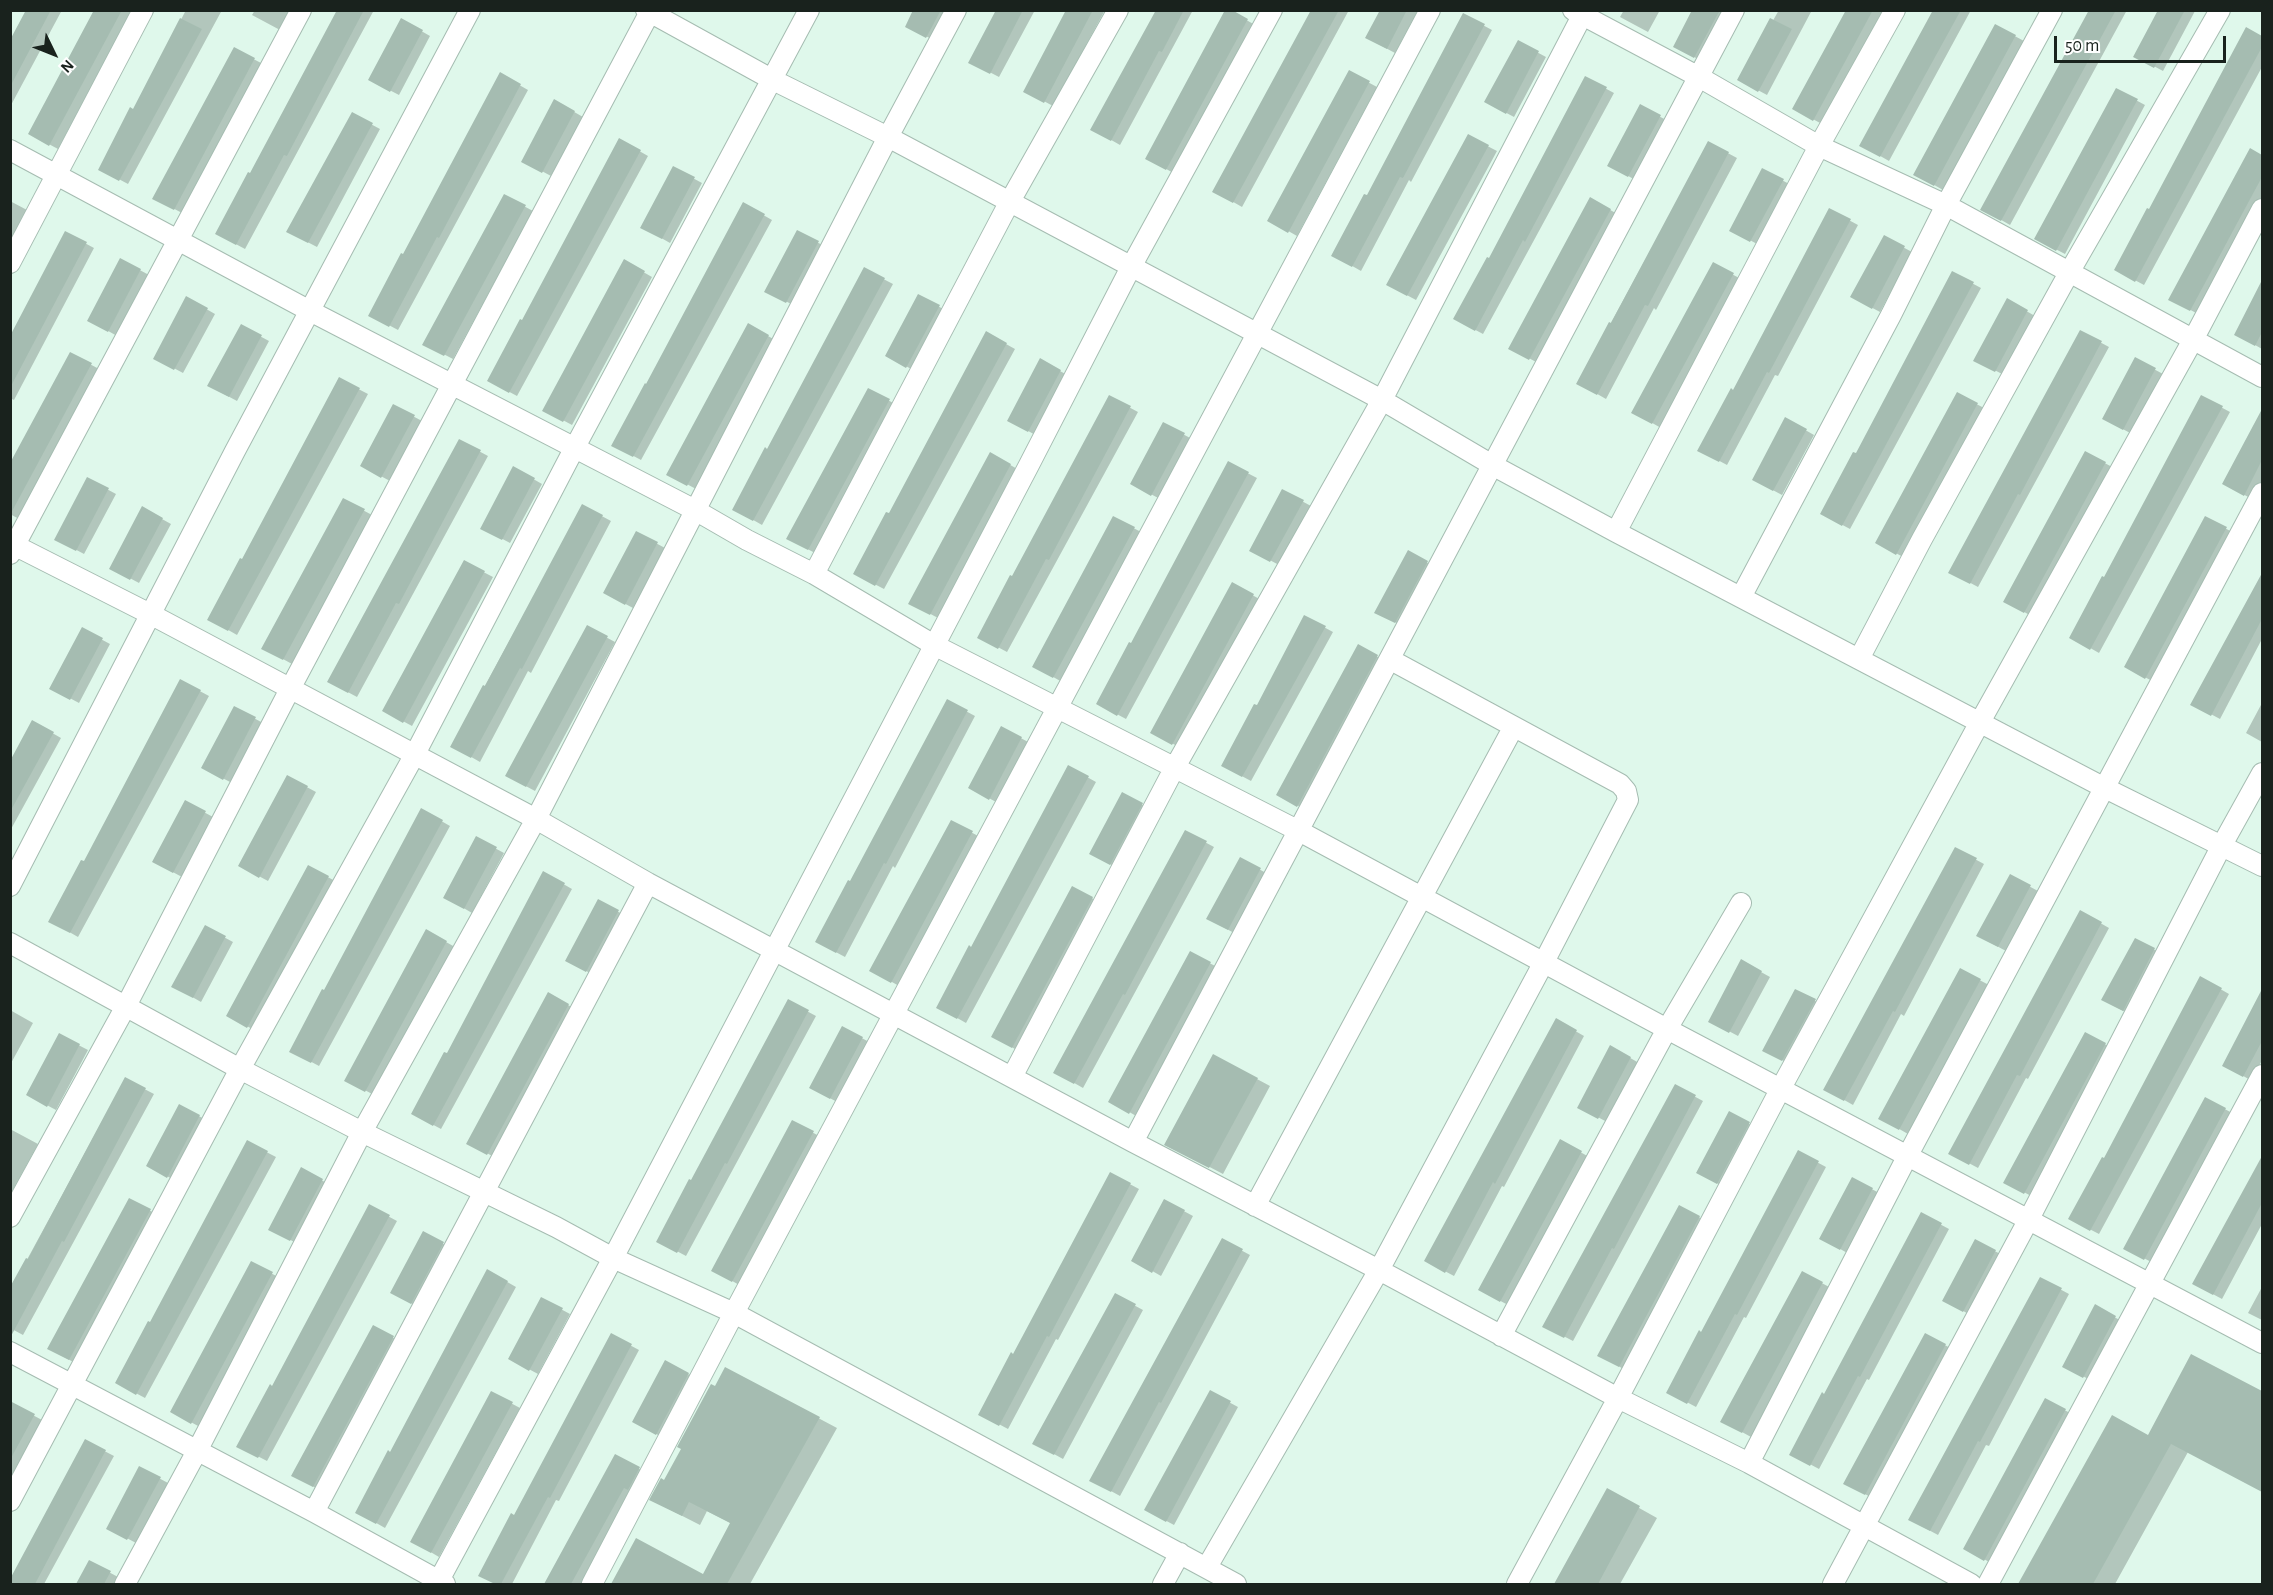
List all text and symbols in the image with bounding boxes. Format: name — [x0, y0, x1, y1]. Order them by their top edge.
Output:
north arrow — [24, 24, 84, 84]
scale bar — [2057, 24, 2230, 62]
text: 50 m — [2065, 37, 2099, 55]
text: N — [58, 57, 77, 76]

